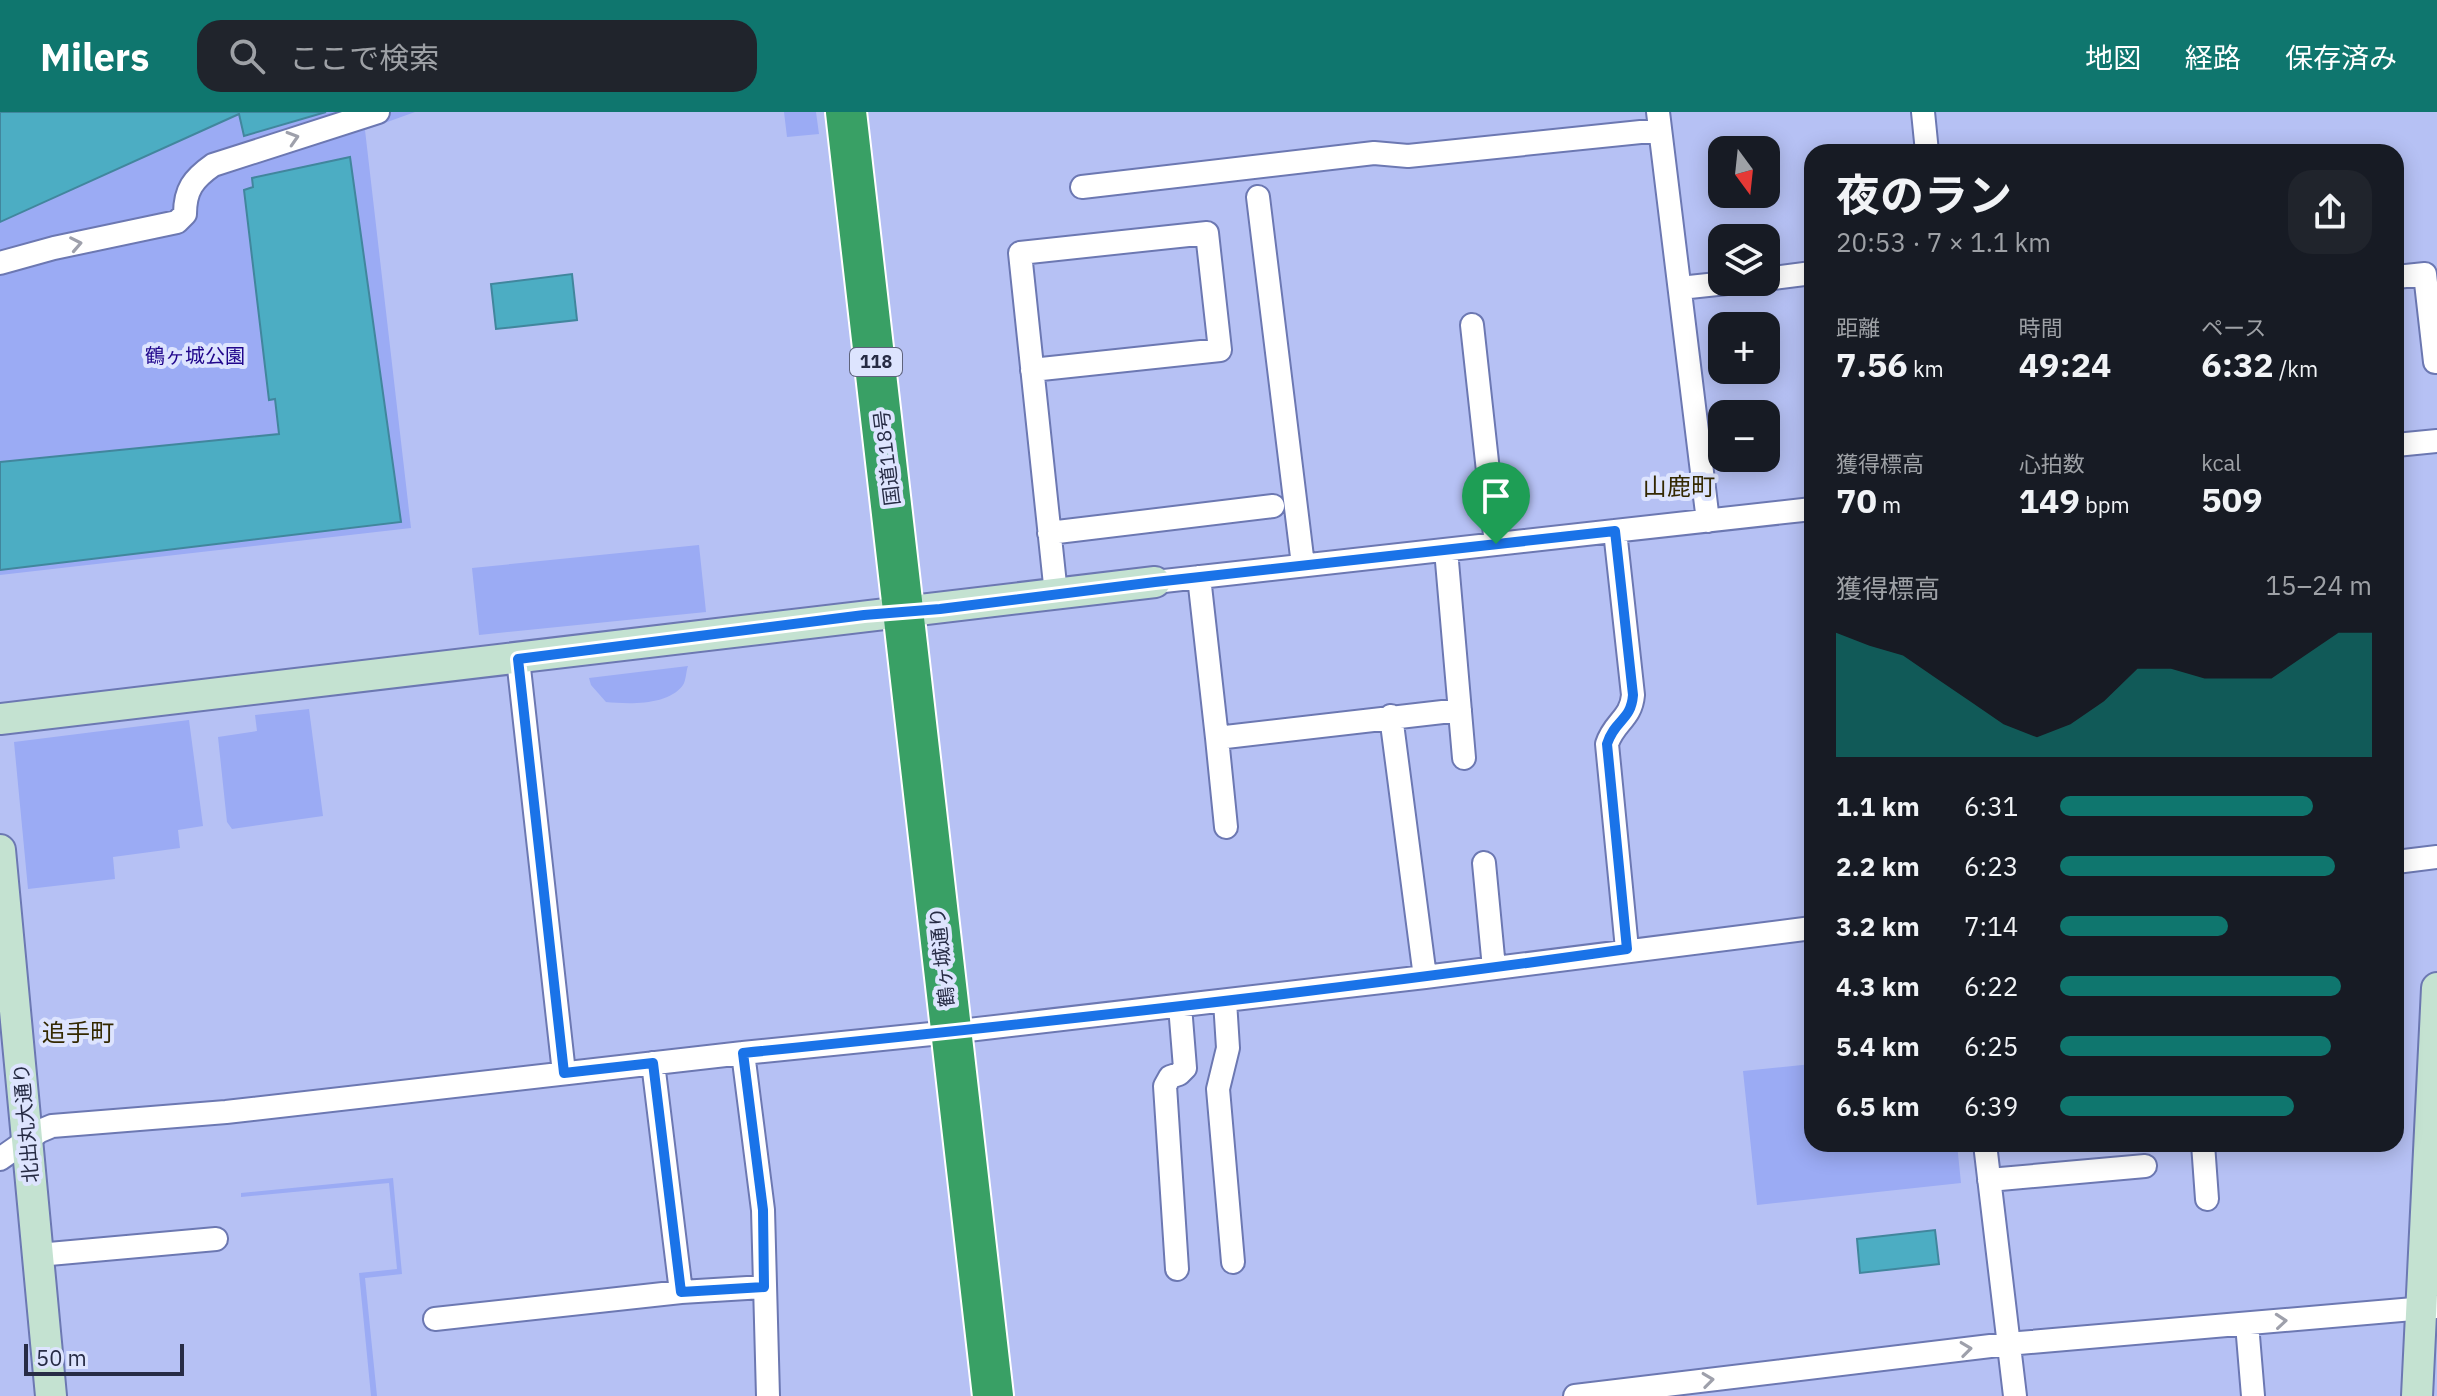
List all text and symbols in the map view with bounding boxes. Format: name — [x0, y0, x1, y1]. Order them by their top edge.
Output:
search box — [197, 20, 757, 92]
text: Milers — [40, 32, 149, 81]
icon: search — [225, 34, 269, 78]
text: ここで検索 — [289, 38, 439, 77]
text: 地図 — [2085, 39, 2141, 76]
text: 経路 — [2185, 39, 2241, 76]
text: 保存済み — [2285, 39, 2397, 76]
one-way arrow — [286, 131, 300, 147]
north arrow — [1708, 136, 1780, 208]
map controls — [1708, 136, 1780, 472]
text: 夜のラン — [1836, 166, 2012, 223]
button: share — [2288, 170, 2372, 254]
button: layers — [1708, 224, 1780, 296]
text: 20:53 · 7 × 1.1 km — [1836, 225, 2051, 259]
one-way arrow — [69, 237, 82, 254]
button: + — [1708, 312, 1780, 384]
text: 距離 — [1836, 313, 1880, 342]
text: 時間 — [2019, 313, 2063, 342]
text: ペース — [2201, 313, 2266, 342]
park label: 鶴ヶ城公園 — [145, 342, 245, 369]
text: 7.56 — [1836, 342, 1908, 386]
text: 49:24 — [2019, 342, 2111, 386]
text: 6:32 — [2201, 342, 2274, 386]
road number: 118 — [850, 348, 902, 376]
text: km — [1908, 354, 1944, 383]
text: /km — [2274, 354, 2318, 383]
button: − — [1708, 400, 1780, 472]
street label: 国道118号 — [867, 409, 906, 507]
text: kcal — [2201, 448, 2241, 477]
text: 獲得標高 — [1836, 449, 1924, 478]
text: 心拍数 — [2019, 449, 2085, 478]
pin — [1462, 462, 1530, 544]
district label: 山鹿町 — [1643, 470, 1715, 502]
icon: arrive — [1474, 474, 1518, 518]
text: 509 — [2201, 477, 2263, 521]
text: 70 — [1836, 478, 1877, 522]
text: 149 — [2019, 478, 2080, 522]
text: m — [1877, 490, 1901, 519]
text: bpm — [2080, 490, 2130, 519]
text: 15–24 m — [2265, 568, 2372, 602]
text: 獲得標高 — [1836, 571, 1940, 605]
text: 1.1 km — [1836, 789, 1920, 823]
text: 6:31 — [1964, 789, 2018, 823]
text: 2.2 km — [1836, 849, 1920, 883]
text: 6:23 — [1964, 849, 2018, 883]
street label: 鶴ヶ城通り — [923, 906, 960, 1008]
text: 3.2 km — [1836, 909, 1920, 943]
text: 7:14 — [1964, 909, 2018, 943]
text: 4.3 km — [1836, 969, 1920, 1003]
text: 6:22 — [1964, 969, 2018, 1003]
district label: 追手町 — [42, 1016, 114, 1048]
text: 5.4 km — [1836, 1029, 1920, 1063]
text: 6:25 — [1964, 1029, 2018, 1063]
street label: 北出丸大通り — [7, 1062, 44, 1184]
text: 6.5 km — [1836, 1089, 1920, 1123]
text: 6:39 — [1964, 1089, 2018, 1123]
one-way arrow — [2275, 1313, 2288, 1330]
scale bar — [24, 1340, 184, 1376]
one-way arrow — [1960, 1341, 1973, 1358]
text: 50 m — [36, 1343, 87, 1372]
one-way arrow — [1701, 1372, 1715, 1389]

